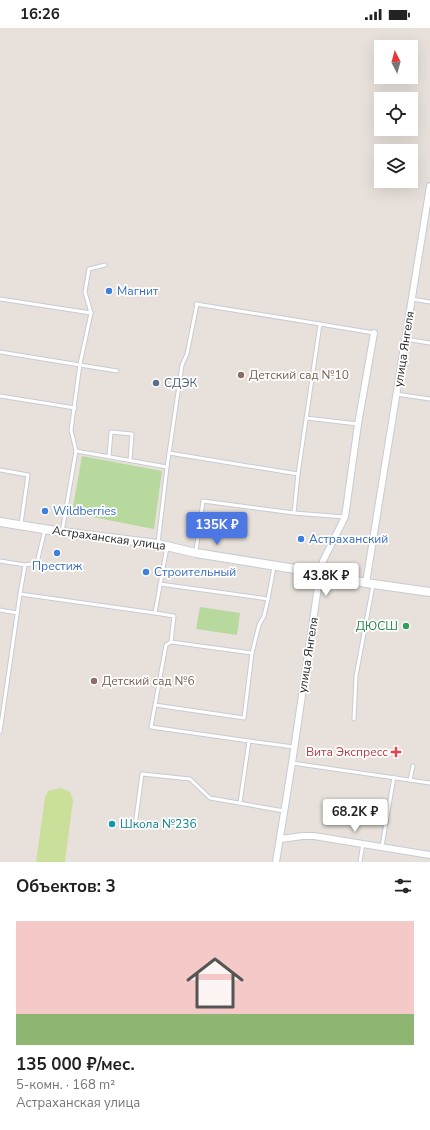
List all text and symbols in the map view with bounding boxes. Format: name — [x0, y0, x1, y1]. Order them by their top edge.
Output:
text: 16:26 — [20, 4, 60, 24]
north arrow — [374, 40, 418, 84]
map controls — [374, 40, 418, 188]
button: locate — [374, 92, 418, 136]
button: layers — [374, 144, 418, 188]
place label: Магнит — [117, 283, 159, 299]
marker: Магнит — [104, 286, 114, 296]
street label: улица Янгеля — [390, 310, 418, 388]
place label: Детский сад №10 — [249, 367, 349, 383]
marker: Детский сад №10 — [236, 370, 246, 380]
place label: СДЭК — [164, 375, 197, 391]
marker: СДЭК — [151, 378, 161, 388]
place label: Wildberries — [53, 503, 117, 519]
marker: Wildberries — [40, 506, 50, 516]
pin: 135K ₽ — [184, 512, 250, 546]
text: 135K ₽ — [195, 516, 239, 534]
street label: Астраханская улица — [51, 522, 167, 554]
place label: Астраханский — [309, 531, 388, 547]
marker: Астраханский — [296, 534, 306, 544]
marker: Престиж — [52, 548, 62, 558]
place label: Престиж — [32, 558, 83, 574]
pin: 43.8K ₽ — [289, 563, 363, 597]
place label: Строительный — [154, 564, 236, 580]
marker: Строительный — [141, 567, 151, 577]
text: 43.8K ₽ — [303, 567, 349, 585]
street label: улица Янгеля — [294, 616, 322, 694]
place label: ДЮСШ — [356, 618, 398, 634]
marker: ДЮСШ — [401, 621, 411, 631]
place label: Детский сад №6 — [102, 673, 195, 689]
marker: Детский сад №6 — [89, 676, 99, 686]
place label: Вита Экспресс — [306, 744, 388, 760]
marker: Вита Экспресс — [391, 747, 401, 757]
pin: 68.2K ₽ — [318, 799, 392, 833]
text: 68.2K ₽ — [332, 803, 378, 821]
place label: Школа №236 — [120, 816, 197, 832]
marker: Школа №236 — [107, 819, 117, 829]
text: Объектов: 3 — [16, 875, 116, 898]
icon: filters — [392, 875, 414, 897]
icon: home — [179, 947, 251, 1019]
text: 135 000 ₽/мес. — [16, 1053, 135, 1076]
text: 5-комн. · 168 m² — [16, 1076, 115, 1094]
text: Астраханская улица — [16, 1094, 140, 1112]

